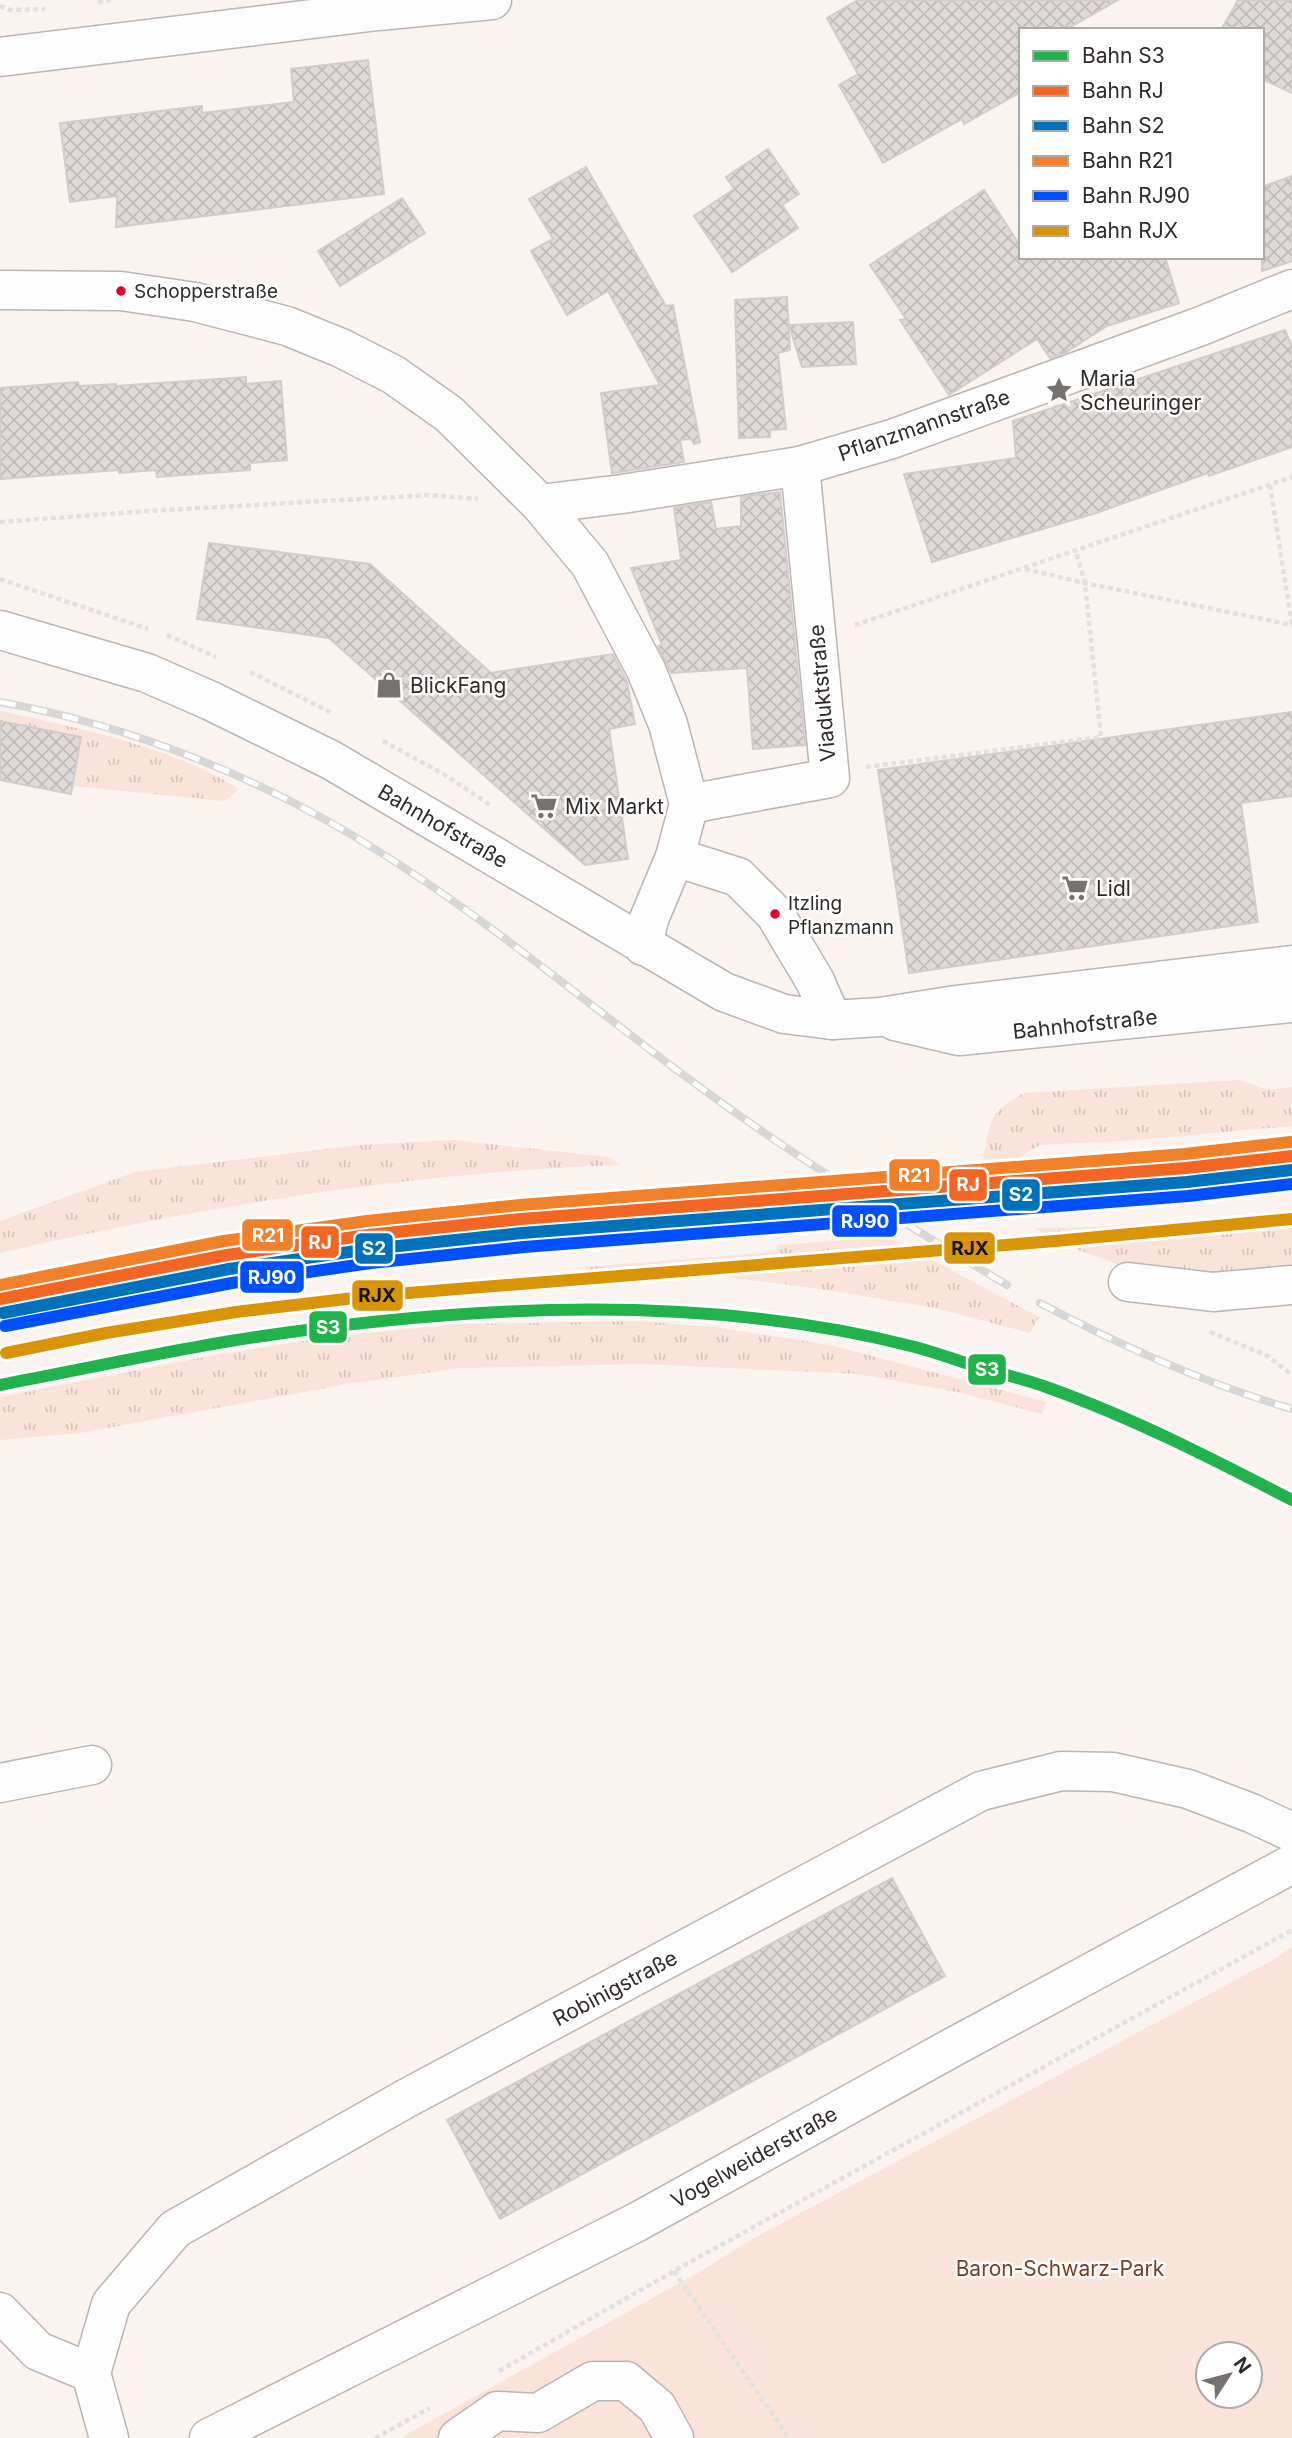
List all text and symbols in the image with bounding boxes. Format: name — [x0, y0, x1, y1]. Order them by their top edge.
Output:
legend — [1019, 28, 1264, 259]
text: Bahn S3 — [1082, 43, 1165, 68]
text: Bahn RJ — [1082, 78, 1164, 103]
text: Bahn S2 — [1082, 113, 1165, 138]
text: Bahn R21 — [1082, 148, 1173, 173]
text: Bahn RJ90 — [1082, 183, 1190, 208]
text: Bahn RJX — [1082, 218, 1178, 243]
place label: Schopperstraße — [134, 280, 278, 303]
marker: Schopperstraße — [114, 284, 128, 298]
place label: Maria Scheuringer — [1080, 366, 1201, 415]
place icon: Maria Scheuringer — [1044, 375, 1074, 405]
street label: Pflanzmannstraße — [835, 384, 1013, 466]
street label: Viaduktstraße — [804, 623, 840, 763]
shop icon: BlickFang — [374, 670, 404, 700]
place label: BlickFang — [410, 673, 506, 698]
street label: Bahnhofstraße — [374, 779, 512, 873]
supermarket icon: Mix Markt — [529, 791, 559, 821]
place label: Mix Markt — [565, 794, 664, 819]
supermarket icon: Lidl — [1060, 873, 1090, 903]
place label: Lidl — [1096, 876, 1131, 901]
place label: Itzling Pflanzmann — [788, 892, 894, 939]
marker: Itzling Pflanzmann — [768, 907, 782, 921]
street label: Bahnhofstraße — [1011, 1004, 1159, 1044]
line badge: R21 — [888, 1158, 941, 1192]
text: R21 — [898, 1164, 930, 1187]
line badge: RJ — [948, 1168, 988, 1202]
text: RJ — [956, 1173, 980, 1196]
line badge: S2 — [1001, 1178, 1041, 1212]
text: S2 — [1009, 1183, 1033, 1206]
line badge: RJ90 — [831, 1204, 898, 1238]
text: RJ90 — [841, 1210, 889, 1233]
line badge: R21 — [241, 1218, 294, 1252]
text: R21 — [252, 1224, 284, 1247]
line badge: RJ — [300, 1225, 340, 1259]
text: RJ — [308, 1231, 332, 1254]
line badge: RJX — [943, 1231, 996, 1265]
line badge: S2 — [354, 1232, 394, 1265]
text: S2 — [362, 1237, 386, 1260]
text: RJX — [951, 1237, 989, 1260]
line badge: RJ90 — [239, 1260, 305, 1294]
text: RJ90 — [248, 1266, 296, 1289]
line badge: RJX — [351, 1279, 404, 1312]
text: RJX — [358, 1284, 396, 1307]
line badge: S3 — [308, 1310, 348, 1344]
text: S3 — [316, 1316, 340, 1339]
line badge: S3 — [967, 1353, 1007, 1386]
text: S3 — [975, 1358, 999, 1381]
street label: Robinigstraße — [549, 1945, 681, 2031]
street label: Vogelweiderstraße — [667, 2101, 841, 2213]
park label: Baron-Schwarz-Park — [956, 2256, 1165, 2281]
north arrow — [1194, 2340, 1264, 2410]
text: N — [1229, 2353, 1256, 2378]

